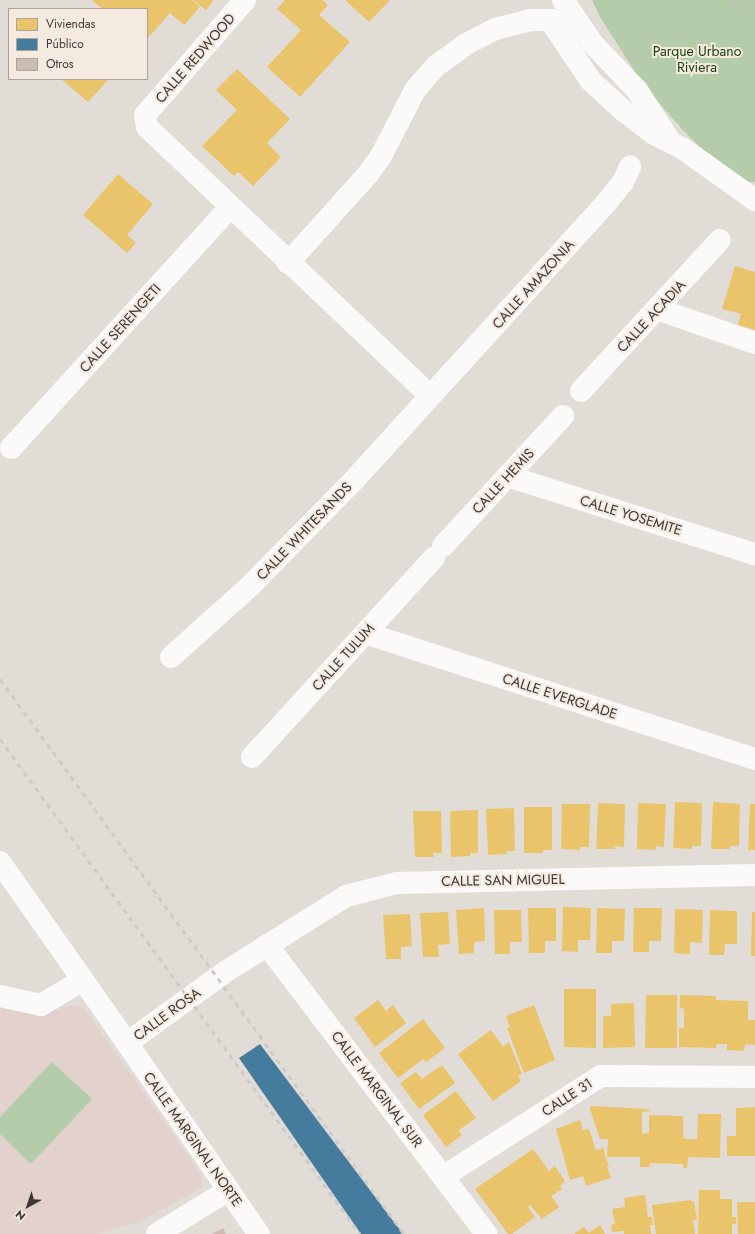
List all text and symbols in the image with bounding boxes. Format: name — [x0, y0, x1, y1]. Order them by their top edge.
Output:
legend — [8, 8, 148, 80]
street label: CALLE REDWOOD — [152, 10, 238, 106]
text: Viviendas — [46, 15, 95, 33]
text: Público — [46, 35, 84, 53]
park label: Parque Urbano Riviera — [653, 43, 741, 76]
text: Otros — [46, 55, 74, 73]
street label: CALLE AMAZONIA — [488, 236, 578, 332]
street label: CALLE ACADIA — [613, 276, 689, 356]
street label: CALLE SERENGETI — [76, 280, 164, 376]
street label: CALLE HEMIS — [468, 445, 538, 517]
street label: CALLE WHITESANDS — [253, 479, 355, 583]
street label: CALLE YOSEMITE — [578, 492, 684, 538]
street label: CALLE TULUM — [308, 620, 378, 694]
street label: CALLE EVERGLADE — [501, 670, 619, 722]
street label: CALLE SAN MIGUEL — [441, 871, 565, 889]
street label: CALLE ROSA — [130, 984, 204, 1044]
street label: CALLE MARGINAL SUR — [328, 1028, 426, 1150]
street label: CALLE MARGINAL NORTE — [140, 1068, 246, 1210]
street label: CALLE 31 — [538, 1074, 596, 1120]
north arrow — [8, 1186, 48, 1226]
text: N — [12, 1206, 29, 1224]

